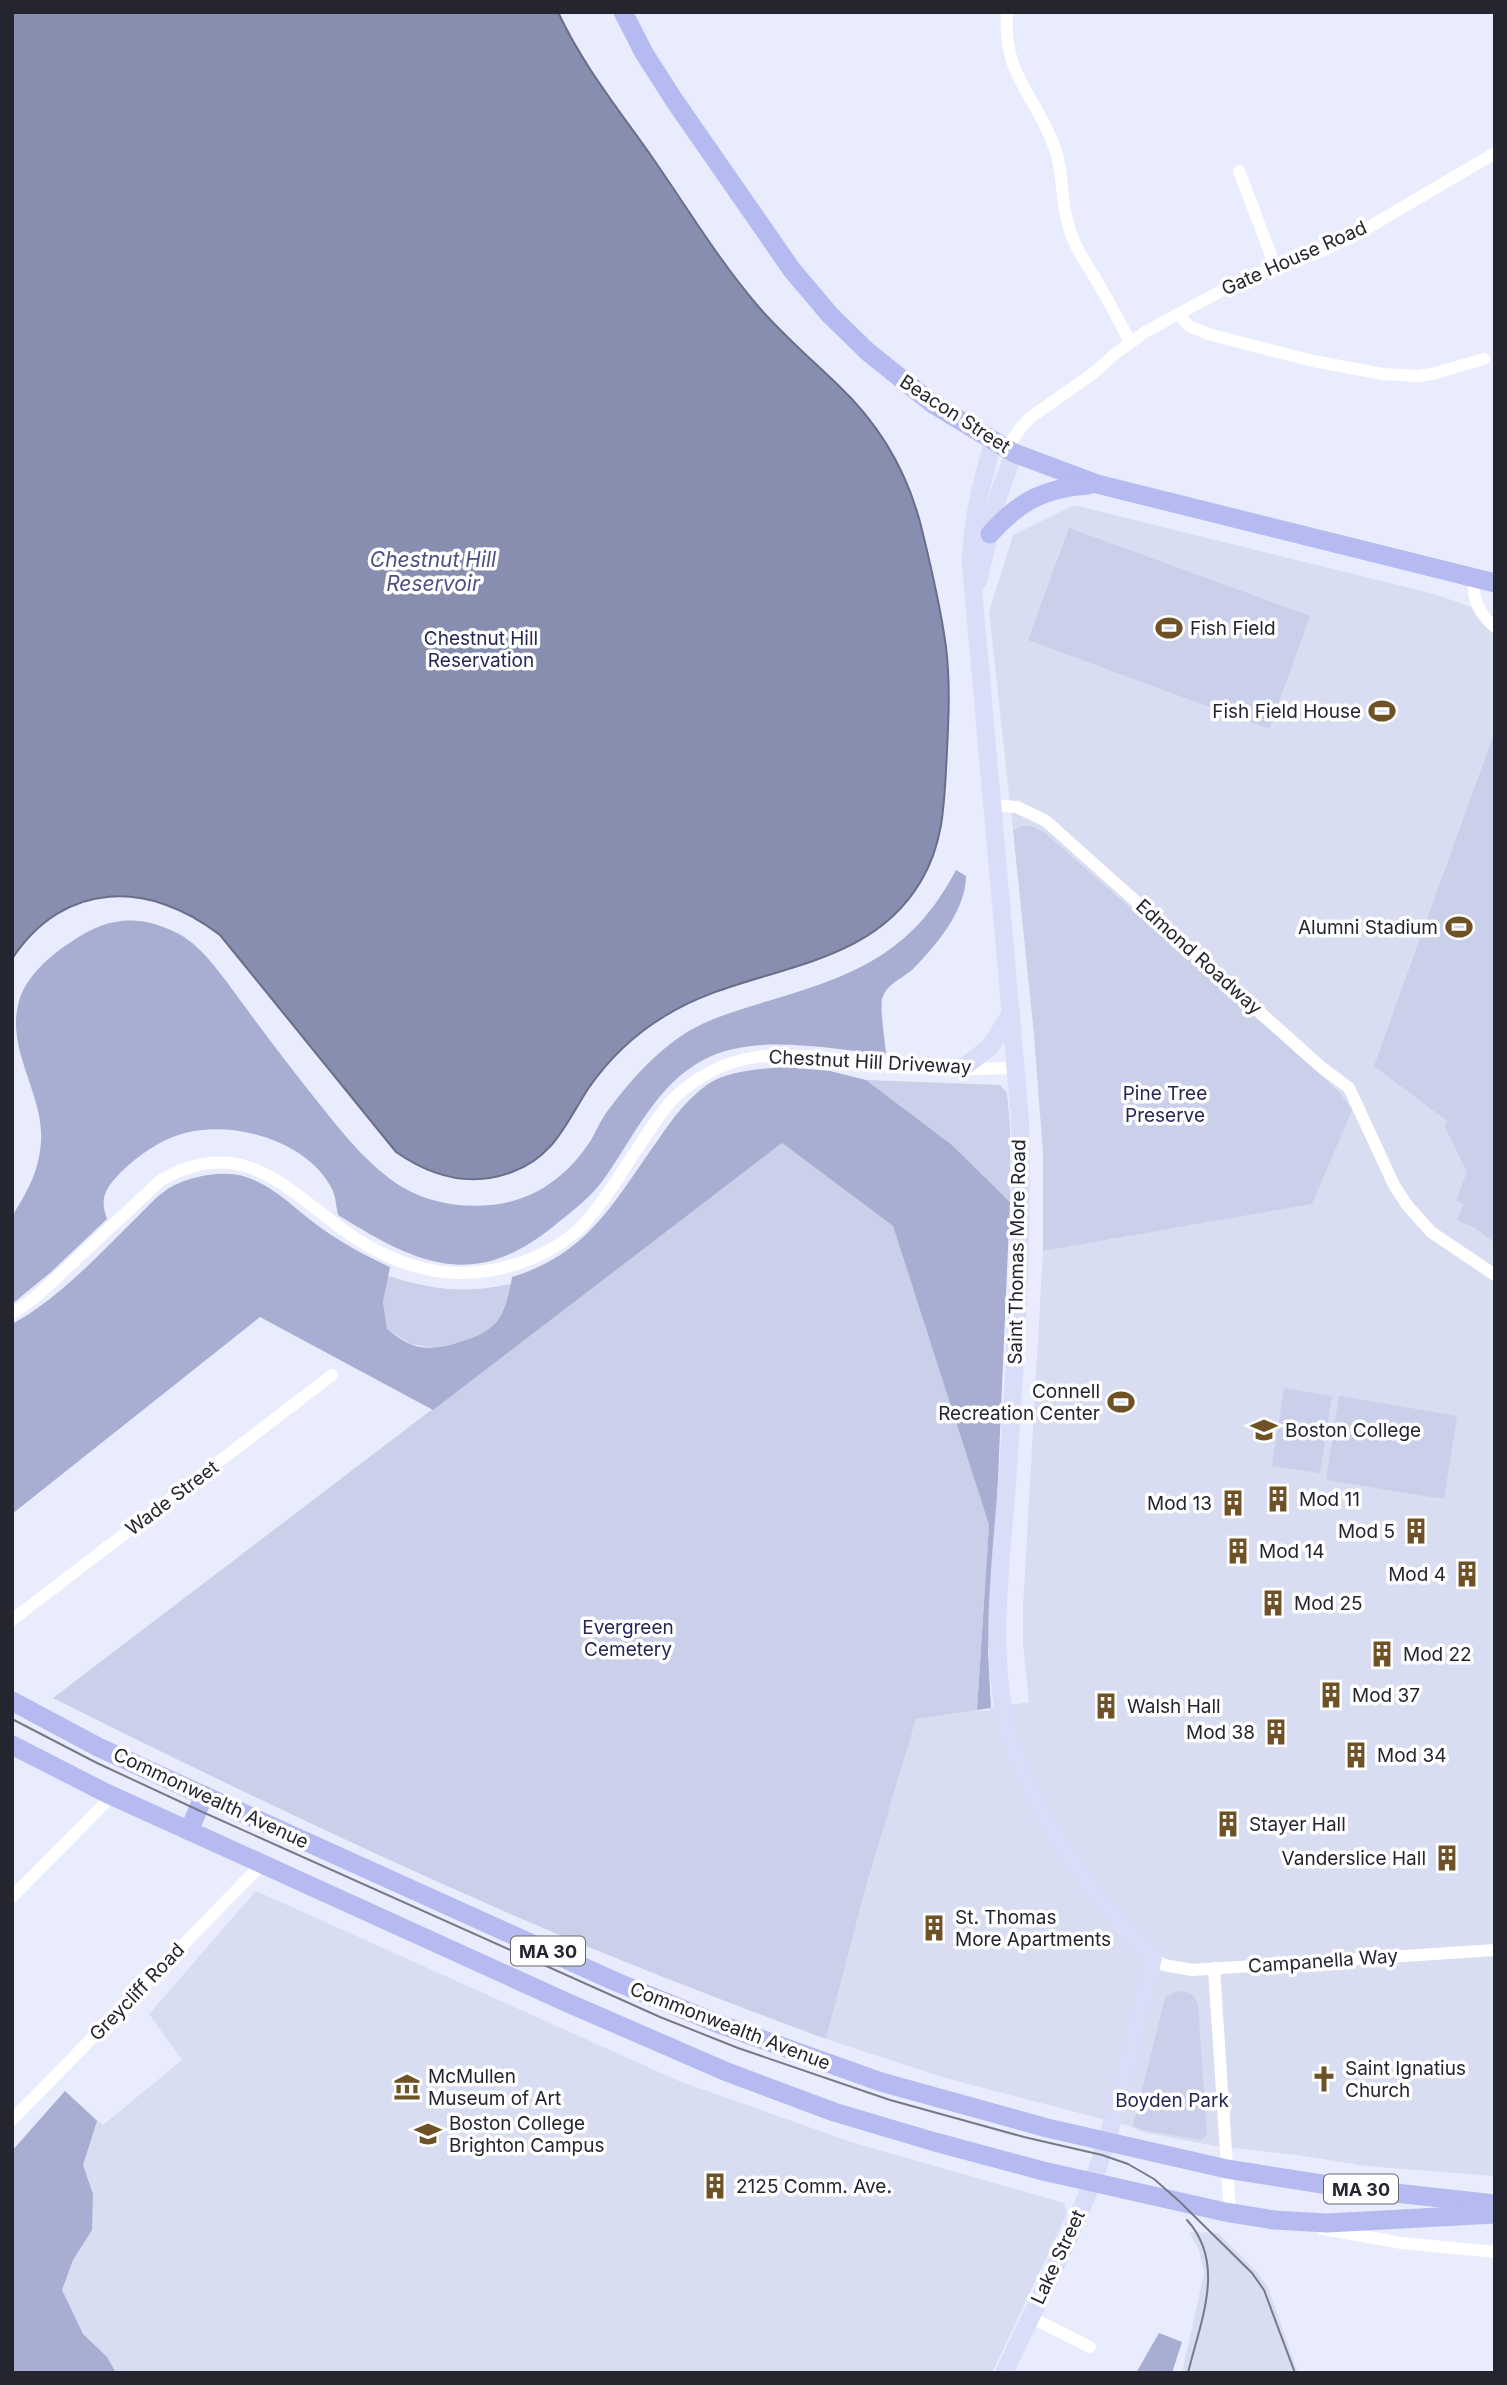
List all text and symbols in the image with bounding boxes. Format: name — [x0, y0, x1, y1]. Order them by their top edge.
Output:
street label: Gate House Road — [1218, 216, 1370, 300]
street label: Beacon Street — [896, 370, 1014, 458]
water label: Chestnut Hill Reservoir — [370, 547, 497, 596]
sports icon: Fish Field — [1154, 613, 1184, 643]
place label: Fish Field — [1190, 617, 1276, 640]
park label: Chestnut Hill Reservation — [424, 627, 538, 672]
sports icon: Fish Field House — [1367, 696, 1397, 726]
place label: Fish Field House — [1212, 700, 1361, 723]
street label: Edmond Roadway — [1131, 894, 1267, 1020]
sports icon: Alumni Stadium — [1444, 912, 1474, 942]
place label: Alumni Stadium — [1298, 916, 1438, 939]
street label: Chestnut Hill Driveway — [768, 1045, 972, 1079]
park label: Pine Tree Preserve — [1123, 1082, 1207, 1127]
street label: Saint Thomas More Road — [1004, 1139, 1030, 1365]
place label: Connell Recreation Center — [938, 1380, 1100, 1425]
sports icon: Connell Recreation Center — [1106, 1387, 1136, 1417]
school or university icon: Boston College — [1249, 1415, 1279, 1445]
place label: Boston College — [1285, 1419, 1421, 1442]
street label: Wade Street — [121, 1456, 223, 1540]
building icon: Mod 11 — [1263, 1484, 1293, 1514]
building icon: Mod 13 — [1218, 1488, 1248, 1518]
place label: Mod 11 — [1299, 1488, 1360, 1511]
place label: Mod 13 — [1147, 1492, 1212, 1515]
building icon: Mod 5 — [1401, 1516, 1431, 1546]
place label: Mod 5 — [1338, 1520, 1395, 1543]
building icon: Mod 14 — [1223, 1536, 1253, 1566]
place label: Mod 14 — [1259, 1540, 1325, 1563]
building icon: Mod 4 — [1452, 1559, 1482, 1589]
place label: Mod 4 — [1388, 1563, 1446, 1586]
building icon: Mod 25 — [1258, 1588, 1288, 1618]
place label: Mod 25 — [1294, 1592, 1363, 1615]
park label: Evergreen Cemetery — [582, 1616, 674, 1661]
building icon: Mod 22 — [1367, 1639, 1397, 1669]
place label: Mod 22 — [1403, 1643, 1472, 1666]
building icon: Mod 37 — [1316, 1680, 1346, 1710]
place label: Mod 37 — [1352, 1684, 1420, 1707]
building icon: Walsh Hall — [1091, 1691, 1121, 1721]
place label: Walsh Hall — [1127, 1695, 1221, 1718]
building icon: Mod 38 — [1261, 1717, 1291, 1747]
place label: Mod 38 — [1186, 1721, 1255, 1744]
building icon: Mod 34 — [1341, 1740, 1371, 1770]
street label: Commonwealth Avenue — [110, 1743, 312, 1853]
place label: Mod 34 — [1377, 1744, 1447, 1767]
building icon: Stayer Hall — [1213, 1809, 1243, 1839]
place label: Stayer Hall — [1249, 1813, 1346, 1836]
building icon: Vanderslice Hall — [1432, 1843, 1462, 1873]
place label: Vanderslice Hall — [1282, 1847, 1426, 1870]
place label: St. Thomas More Apartments — [955, 1906, 1111, 1951]
building icon: St. Thomas More Apartments — [919, 1913, 949, 1943]
road number: MA 30 — [511, 1937, 585, 1966]
street label: Greycliff Road — [85, 1938, 189, 2046]
street label: Campanella Way — [1247, 1944, 1399, 1978]
street label: Commonwealth Avenue — [627, 1977, 833, 2075]
place label: Saint Ignatius Church — [1345, 2057, 1466, 2102]
church icon: Saint Ignatius Church — [1309, 2064, 1339, 2094]
place label: McMullen Museum of Art — [428, 2065, 561, 2110]
museum icon: McMullen Museum of Art — [392, 2072, 422, 2102]
park label: Boyden Park — [1115, 2089, 1229, 2112]
place label: Boston College Brighton Campus — [449, 2112, 604, 2157]
school or university icon: Boston College Brighton Campus — [413, 2119, 443, 2149]
building icon: 2125 Comm. Ave. — [700, 2171, 730, 2201]
road number: MA 30 — [1324, 2174, 1398, 2204]
place label: 2125 Comm. Ave. — [736, 2175, 892, 2198]
street label: Lake Street — [1026, 2206, 1090, 2308]

